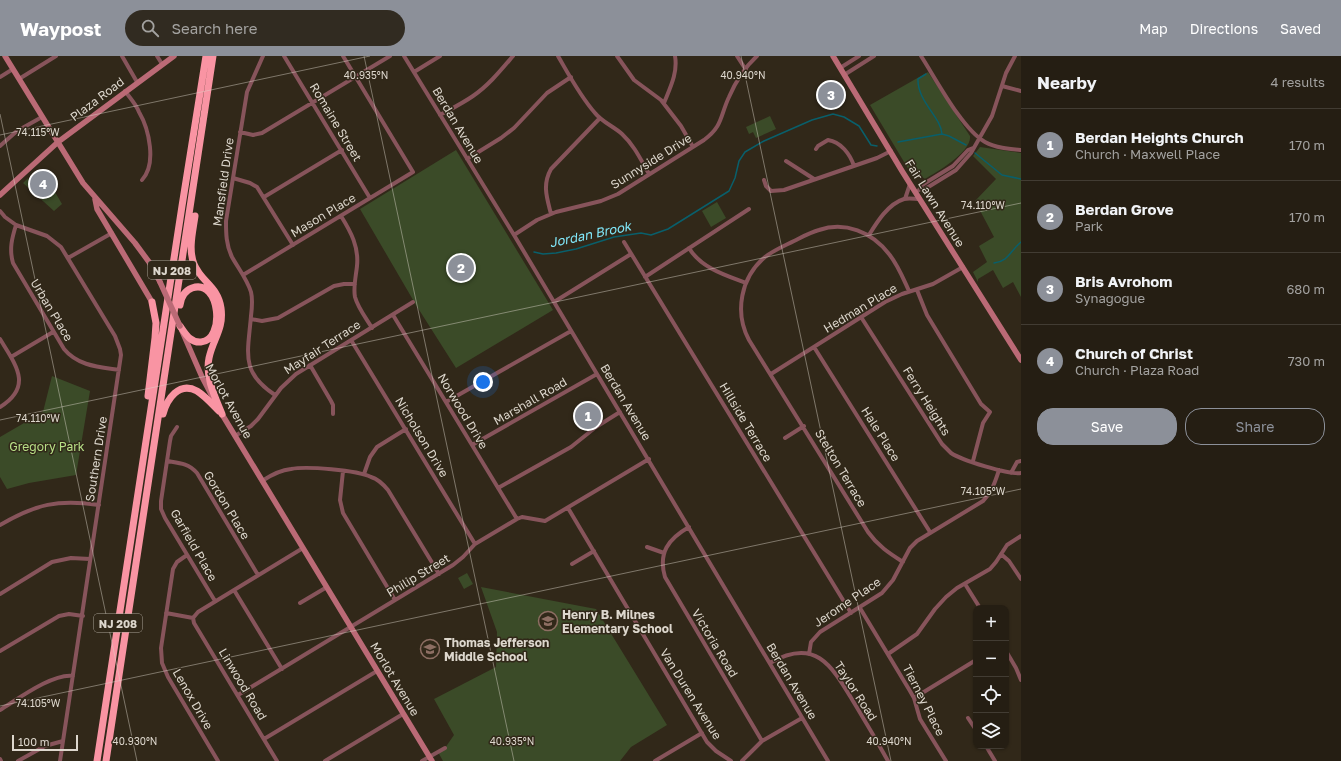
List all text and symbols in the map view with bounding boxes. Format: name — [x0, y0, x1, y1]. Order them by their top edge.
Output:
search box — [125, 10, 405, 46]
text: Waypost — [20, 17, 101, 40]
icon: search — [139, 17, 161, 39]
text: Search here — [171, 19, 257, 37]
text: Map — [1139, 20, 1168, 37]
text: Directions — [1190, 20, 1258, 37]
text: Saved — [1280, 20, 1321, 37]
text: 40.935°N — [344, 69, 388, 81]
text: 40.940°N — [720, 69, 766, 81]
text: Nearby — [1037, 72, 1097, 93]
street label: Plaza Road — [67, 74, 127, 124]
text: 4 results — [1271, 74, 1325, 90]
street label: Romaine Street — [307, 80, 365, 164]
pin: 3 — [818, 80, 844, 110]
street label: Berdan Avenue — [429, 84, 487, 166]
text: 74.115°W — [16, 126, 60, 138]
text: Berdan Heights Church — [1075, 128, 1244, 146]
street label: Sunnyside Drive — [608, 130, 694, 192]
street label: Mansfield Drive — [209, 137, 237, 227]
text: 1 — [1047, 137, 1053, 153]
text: 170 m — [1289, 137, 1325, 153]
text: Church · Maxwell Place — [1075, 146, 1220, 162]
street label: Fair Lawn Avenue — [902, 156, 968, 250]
pin: 4 — [30, 169, 56, 199]
street label: Mason Place — [288, 190, 358, 240]
text: 74.110°W — [961, 199, 1005, 211]
text: Berdan Grove — [1075, 200, 1174, 218]
text: 2 — [1046, 209, 1054, 225]
text: 170 m — [1289, 209, 1325, 225]
water label: Jordan Brook — [548, 217, 634, 250]
text: Park — [1075, 218, 1103, 234]
pin: 2 — [448, 253, 474, 283]
road number: NJ 208 — [148, 261, 196, 279]
text: Bris Avrohom — [1075, 272, 1172, 290]
street label: Urban Place — [28, 276, 76, 344]
street label: Hedman Place — [820, 280, 900, 336]
text: 3 — [1046, 281, 1054, 297]
text: 680 m — [1286, 281, 1325, 297]
text: Synagogue — [1075, 290, 1145, 306]
street label: Mayfair Terrace — [281, 317, 363, 377]
text: Church of Christ — [1075, 344, 1193, 362]
text: 4 — [1046, 353, 1054, 369]
text: 730 m — [1288, 353, 1325, 369]
street label: Morlot Avenue — [202, 361, 256, 441]
street label: Berdan Avenue — [597, 361, 655, 443]
text: Church · Plaza Road — [1075, 362, 1199, 378]
street label: Ferry Heights — [900, 364, 954, 438]
street label: Norwood Drive — [435, 371, 491, 451]
your location — [473, 372, 493, 392]
street label: Marshall Road — [491, 374, 569, 428]
street label: Hillside Terrace — [716, 380, 776, 464]
street label: Nicholson Drive — [392, 394, 452, 480]
pin: 1 — [575, 401, 601, 431]
street label: Hale Place — [858, 404, 904, 464]
button: Save — [1037, 408, 1177, 445]
button: Share — [1185, 408, 1325, 445]
text: 74.110°W — [16, 412, 60, 424]
street label: Southern Drive — [82, 415, 110, 503]
street label: Stelton Terrace — [812, 426, 870, 510]
park label: Gregory Park — [9, 439, 85, 454]
street label: Gordon Place — [201, 468, 253, 542]
text: 74.105°W — [961, 485, 1006, 497]
street label: Garfield Place — [167, 506, 221, 584]
street label: Philip Street — [384, 550, 453, 600]
street label: Jerome Place — [810, 574, 884, 630]
map controls — [973, 605, 1009, 749]
button: + — [973, 605, 1009, 641]
street label: Victoria Road — [689, 606, 741, 680]
place label: Henry B. Milnes Elementary School — [562, 607, 673, 636]
school or university icon: Henry B. Milnes Elementary School — [537, 610, 559, 632]
road number: NJ 208 — [94, 614, 142, 632]
place label: Thomas Jefferson Middle School — [444, 635, 549, 664]
school or university icon: Thomas Jefferson Middle School — [419, 638, 441, 660]
street label: Morlot Avenue — [367, 639, 423, 719]
street label: Berdan Avenue — [763, 640, 821, 722]
button: − — [973, 641, 1009, 677]
street label: Linwood Road — [216, 645, 270, 723]
street label: Van Duren Avenue — [657, 646, 725, 742]
street label: Taylor Road — [831, 659, 881, 723]
street label: Tierney Place — [900, 662, 948, 738]
street label: Lenox Drive — [170, 666, 216, 732]
button: locate — [973, 677, 1009, 713]
text: 74.105°W — [16, 697, 61, 709]
button: layers — [973, 713, 1009, 749]
scale bar — [12, 733, 78, 752]
text: 100 m — [18, 735, 49, 748]
text: 40.930°N — [113, 735, 157, 747]
text: 40.935°N — [490, 735, 534, 747]
text: 40.940°N — [866, 735, 912, 747]

